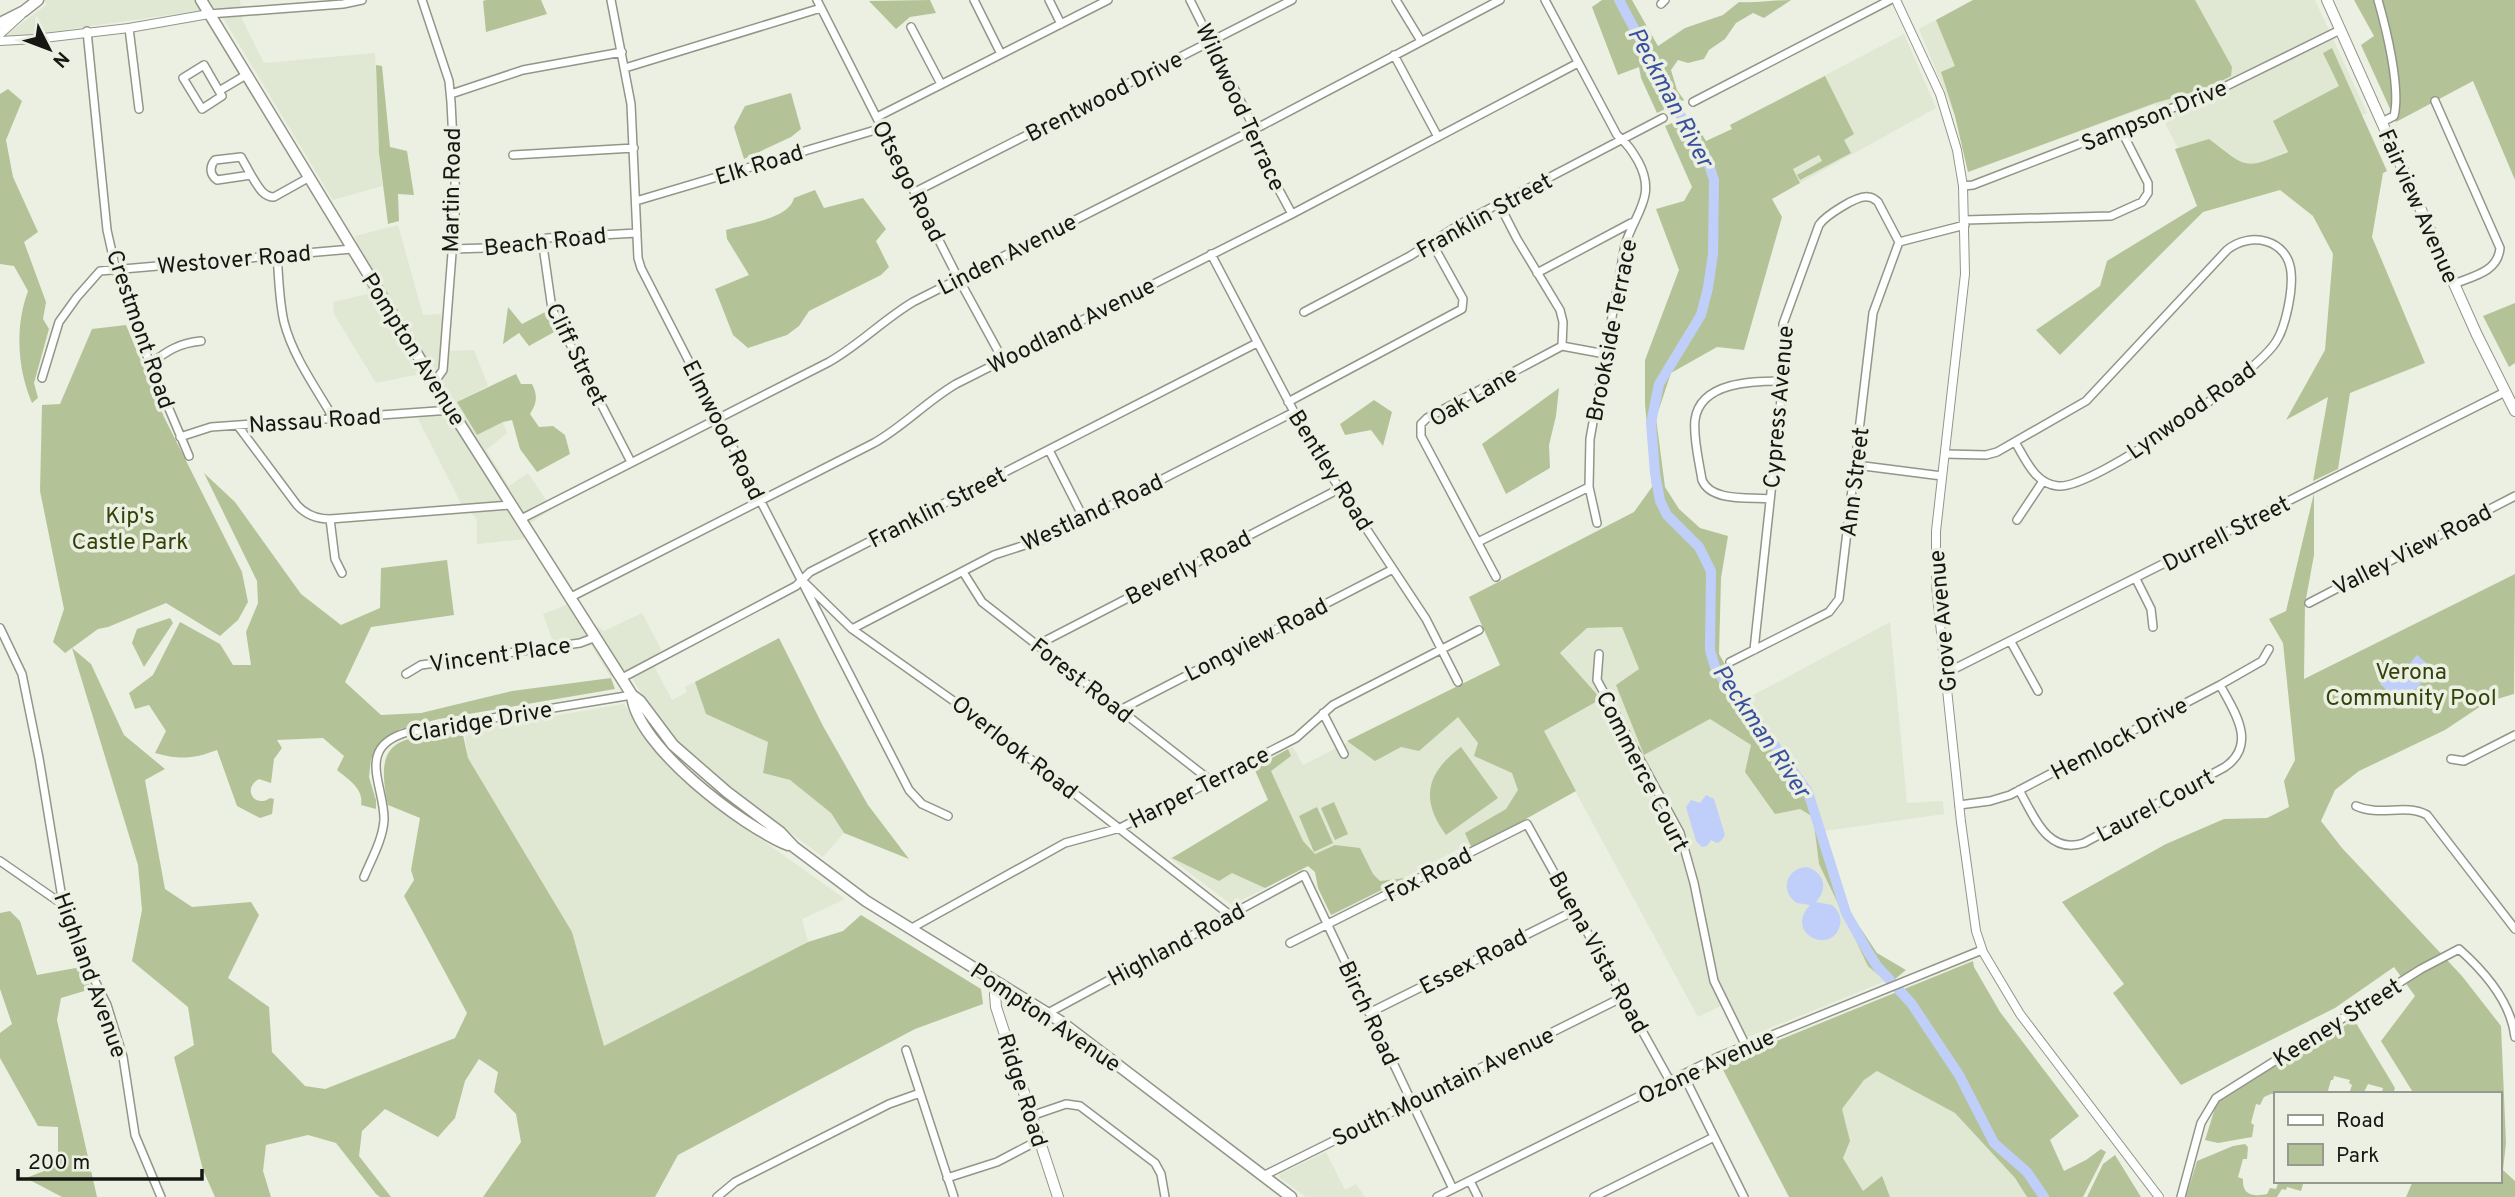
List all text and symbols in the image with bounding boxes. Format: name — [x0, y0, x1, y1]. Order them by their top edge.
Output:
north arrow — [14, 14, 84, 84]
street label: Wildwood Terrace — [1187, 19, 1290, 197]
water label: Peckman River — [1620, 23, 1720, 175]
text: N — [47, 46, 74, 72]
street label: Brentwood Drive — [1022, 46, 1189, 150]
street label: Sampson Drive — [2078, 75, 2232, 160]
street label: Otsego Road — [864, 116, 950, 248]
street label: Fairview Avenue — [2370, 125, 2464, 289]
street label: Martin Road — [438, 127, 469, 253]
street label: Elk Road — [712, 139, 807, 194]
street label: Franklin Street — [1412, 168, 1558, 266]
street label: Linden Avenue — [934, 209, 1082, 304]
street label: Beach Road — [483, 223, 608, 264]
street label: Brookside Terrace — [1582, 237, 1645, 424]
street label: Westover Road — [156, 240, 312, 283]
street label: Crestmont Road — [98, 247, 179, 413]
street label: Pompton Avenue — [353, 268, 471, 432]
street label: Woodland Avenue — [983, 272, 1161, 382]
street label: Cliff Street — [537, 299, 612, 411]
street label: Cypress Avenue — [1759, 325, 1802, 490]
street label: Elmwood Road — [674, 356, 769, 506]
street label: Lynwood Road — [2122, 357, 2263, 467]
street label: Oak Lane — [1425, 361, 1524, 435]
street label: Nassau Road — [248, 403, 382, 442]
street label: Bentley Road — [1280, 405, 1378, 537]
street label: Ann Street — [1835, 426, 1878, 539]
street label: Franklin Street — [864, 462, 1012, 556]
street label: Westland Road — [1018, 469, 1169, 560]
street label: Durrell Street — [2159, 491, 2296, 580]
street label: Valley View Road — [2329, 499, 2497, 604]
park label: Kip's Castle Park — [71, 503, 189, 558]
street label: Beverly Road — [1121, 525, 1257, 613]
street label: Grove Avenue — [1924, 549, 1965, 693]
street label: Longview Road — [1181, 593, 1334, 690]
street label: Vincent Place — [428, 632, 573, 681]
street label: Forest Road — [1023, 633, 1138, 731]
park label: Verona Community Pool — [2325, 659, 2497, 714]
water label: Peckman River — [1705, 660, 1817, 806]
street label: Commerce Court — [1588, 687, 1694, 857]
street label: Overlook Road — [944, 691, 1083, 807]
street label: Hemlock Drive — [2047, 692, 2194, 788]
street label: Claridge Drive — [406, 697, 555, 750]
street label: Harper Terrace — [1125, 741, 1275, 837]
street label: Laurel Court — [2092, 764, 2220, 850]
street label: Fox Road — [1381, 842, 1478, 910]
street label: Buena Vista Road — [1540, 867, 1653, 1039]
street label: Highland Avenue — [45, 889, 132, 1063]
street label: Highland Road — [1104, 898, 1251, 994]
street label: Essex Road — [1415, 924, 1533, 1003]
street label: Birch Road — [1330, 957, 1404, 1071]
street label: Pompton Avenue — [964, 958, 1125, 1080]
street label: Keeney Street — [2269, 973, 2408, 1075]
street label: South Mountain Avenue — [1328, 1022, 1560, 1155]
street label: Ozone Avenue — [1634, 1024, 1780, 1113]
street label: Ridge Road — [989, 1030, 1053, 1151]
legend — [2274, 1092, 2501, 1183]
text: Road — [2336, 1108, 2385, 1135]
scale bar — [18, 1138, 201, 1182]
text: Park — [2336, 1143, 2379, 1170]
text: 200 m — [28, 1150, 90, 1177]

